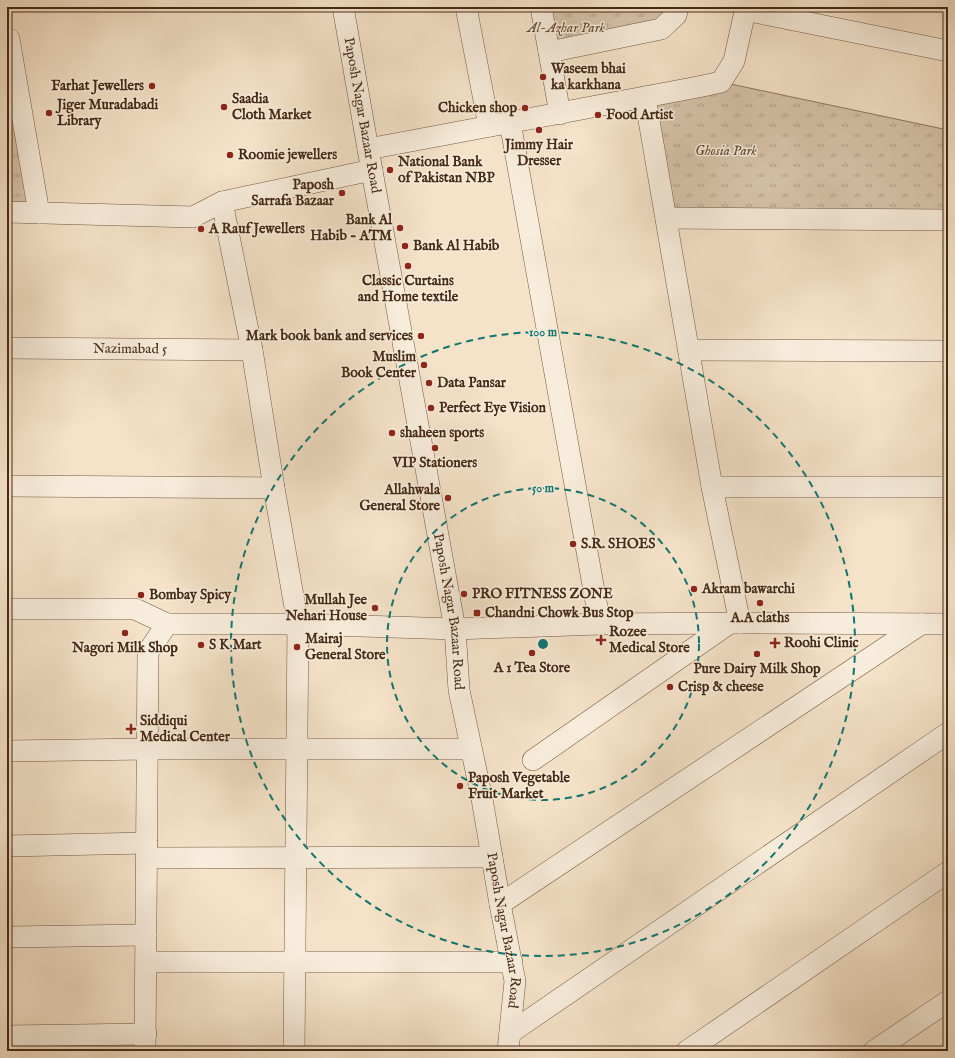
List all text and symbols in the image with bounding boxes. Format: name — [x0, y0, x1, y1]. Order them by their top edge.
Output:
park label: Al-Azhar Park — [525, 19, 605, 37]
street label: Paposh Nagar Bazaar Road — [340, 36, 385, 195]
place label: Waseem bhai ka karkhana — [550, 60, 626, 94]
marker: Waseem bhai ka karkhana — [538, 72, 548, 82]
place label: Farhat Jewellers — [51, 77, 144, 95]
marker: Farhat Jewellers — [147, 81, 157, 91]
place label: Saadia Cloth Market — [232, 90, 312, 124]
place label: Jiger Muradabadi Library — [55, 96, 159, 130]
place label: Chicken shop — [438, 99, 517, 117]
marker: Saadia Cloth Market — [219, 102, 229, 112]
marker: Chicken shop — [520, 103, 530, 113]
place label: Food Artist — [606, 106, 673, 124]
marker: Jiger Muradabadi Library — [44, 108, 54, 118]
marker: Food Artist — [593, 110, 603, 120]
marker: Jimmy Hair Dresser — [534, 125, 544, 135]
place label: Jimmy Hair Dresser — [503, 136, 574, 170]
park label: Ghosia Park — [695, 142, 757, 160]
place label: Roomie jewellers — [238, 146, 337, 164]
marker: Roomie jewellers — [225, 150, 235, 160]
place label: National Bank of Pakistan NBP — [397, 153, 496, 187]
marker: National Bank of Pakistan NBP — [385, 165, 395, 175]
place label: Paposh Sarrafa Bazaar — [251, 176, 335, 210]
marker: Paposh Sarrafa Bazaar — [337, 188, 347, 198]
place label: Bank Al Habib - ATM — [310, 211, 393, 245]
place label: A Rauf Jewellers — [208, 220, 305, 238]
marker: Bank Al Habib - ATM — [395, 223, 405, 233]
marker: A Rauf Jewellers — [196, 224, 206, 234]
place label: Bank Al Habib — [413, 237, 500, 255]
marker: Bank Al Habib — [400, 241, 410, 251]
marker: Classic Curtains and Home textile — [403, 261, 413, 271]
place label: Classic Curtains and Home textile — [358, 272, 459, 306]
text: 100 m — [529, 325, 558, 340]
place label: Mark book bank and services — [246, 327, 413, 345]
marker: Mark book bank and services — [416, 331, 426, 341]
street label: Nazimabad 5 — [93, 340, 167, 358]
place label: Muslim Book Center — [341, 348, 417, 382]
marker: Muslim Book Center — [419, 360, 429, 370]
place label: Data Pansar — [437, 374, 507, 392]
marker: Data Pansar — [424, 378, 434, 388]
place label: Perfect Eye Vision — [439, 399, 547, 417]
marker: Perfect Eye Vision — [426, 403, 436, 413]
place label: shaheen sports — [400, 424, 484, 442]
marker: shaheen sports — [387, 428, 397, 438]
marker: VIP Stationers — [430, 443, 440, 453]
place label: VIP Stationers — [392, 454, 477, 472]
place label: Allahwala General Store — [359, 481, 441, 515]
text: 50 m — [532, 481, 555, 496]
marker: Allahwala General Store — [443, 493, 453, 503]
street label: Paposh Nagar Bazaar Road — [429, 532, 468, 691]
place label: S.R. SHOES — [581, 535, 655, 553]
marker: S.R. SHOES — [568, 539, 578, 549]
place label: Akram bawarchi — [701, 580, 795, 598]
marker: Akram bawarchi — [689, 584, 699, 594]
place label: PRO FITNESS ZONE — [472, 585, 613, 603]
place label: Bombay Spicy — [149, 586, 232, 604]
marker: PRO FITNESS ZONE — [459, 589, 469, 599]
marker: Bombay Spicy — [136, 590, 146, 600]
place label: Mullah Jee Nehari House — [284, 591, 368, 625]
marker: A.A claths — [755, 598, 765, 608]
marker: Mullah Jee Nehari House — [370, 603, 380, 613]
place label: Chandni Chowk Bus Stop — [485, 604, 634, 622]
marker: Chandni Chowk Bus Stop — [472, 608, 482, 618]
place label: A.A claths — [730, 609, 789, 627]
place label: Rozee Medical Store — [609, 623, 690, 657]
marker: Nagori Milk Shop — [120, 628, 130, 638]
place label: Mairaj General Store — [305, 630, 386, 664]
place label: Roohi Clinic — [784, 634, 859, 652]
marker: Rozee Medical Store — [596, 635, 606, 645]
place label: S K Mart — [209, 636, 262, 654]
centre of rings — [536, 637, 550, 651]
marker: Roohi Clinic — [769, 637, 781, 649]
place label: Nagori Milk Shop — [71, 639, 178, 657]
marker: S K Mart — [196, 640, 206, 650]
marker: Mairaj General Store — [292, 642, 302, 652]
marker: A 1 Tea Store — [527, 648, 537, 658]
marker: Pure Dairy Milk Shop — [752, 649, 762, 659]
place label: A 1 Tea Store — [493, 659, 571, 677]
place label: Pure Dairy Milk Shop — [693, 660, 821, 678]
place label: Crisp & cheese — [678, 678, 764, 696]
marker: Crisp & cheese — [665, 682, 675, 692]
place label: Siddiqui Medical Center — [140, 712, 231, 746]
marker: Siddiqui Medical Center — [125, 723, 137, 735]
place label: Paposh Vegetable Fruit Market — [468, 769, 571, 803]
marker: Paposh Vegetable Fruit Market — [455, 781, 465, 791]
street label: Paposh Nagar Bazaar Road — [482, 851, 524, 1010]

